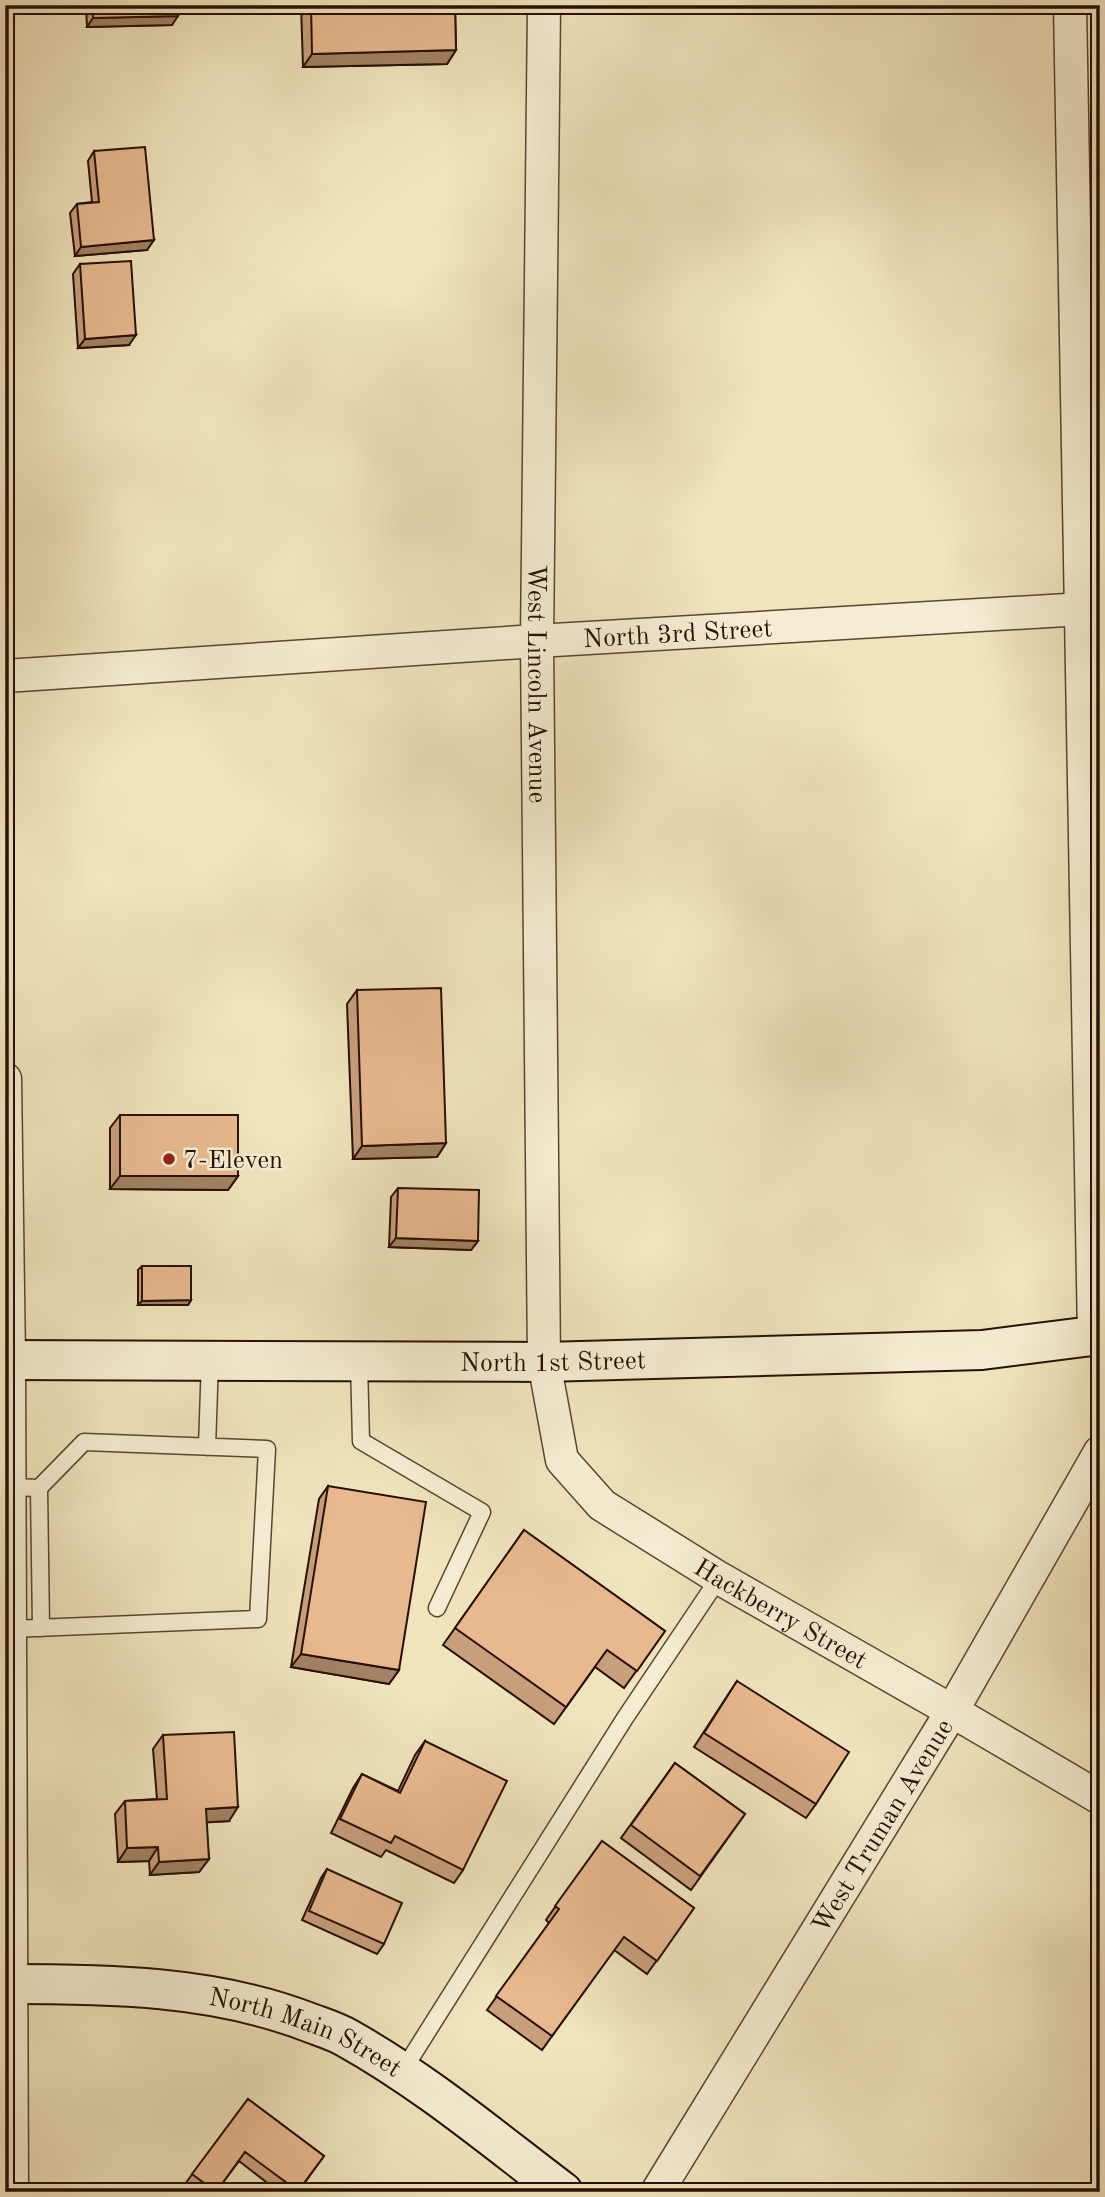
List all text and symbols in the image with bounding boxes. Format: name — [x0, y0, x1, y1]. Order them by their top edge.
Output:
street label: West Lincoln Avenue — [522, 564, 550, 803]
street label: North 3rd Street — [582, 616, 773, 653]
place label: 7-Eleven — [183, 1148, 283, 1174]
marker: 7-Eleven — [161, 1151, 177, 1167]
street label: North 1st Street — [460, 1348, 646, 1377]
street label: Hackberry Street — [689, 1555, 871, 1675]
street label: West Truman Avenue — [808, 1715, 959, 1938]
street label: North Main Street — [207, 1985, 406, 2083]

